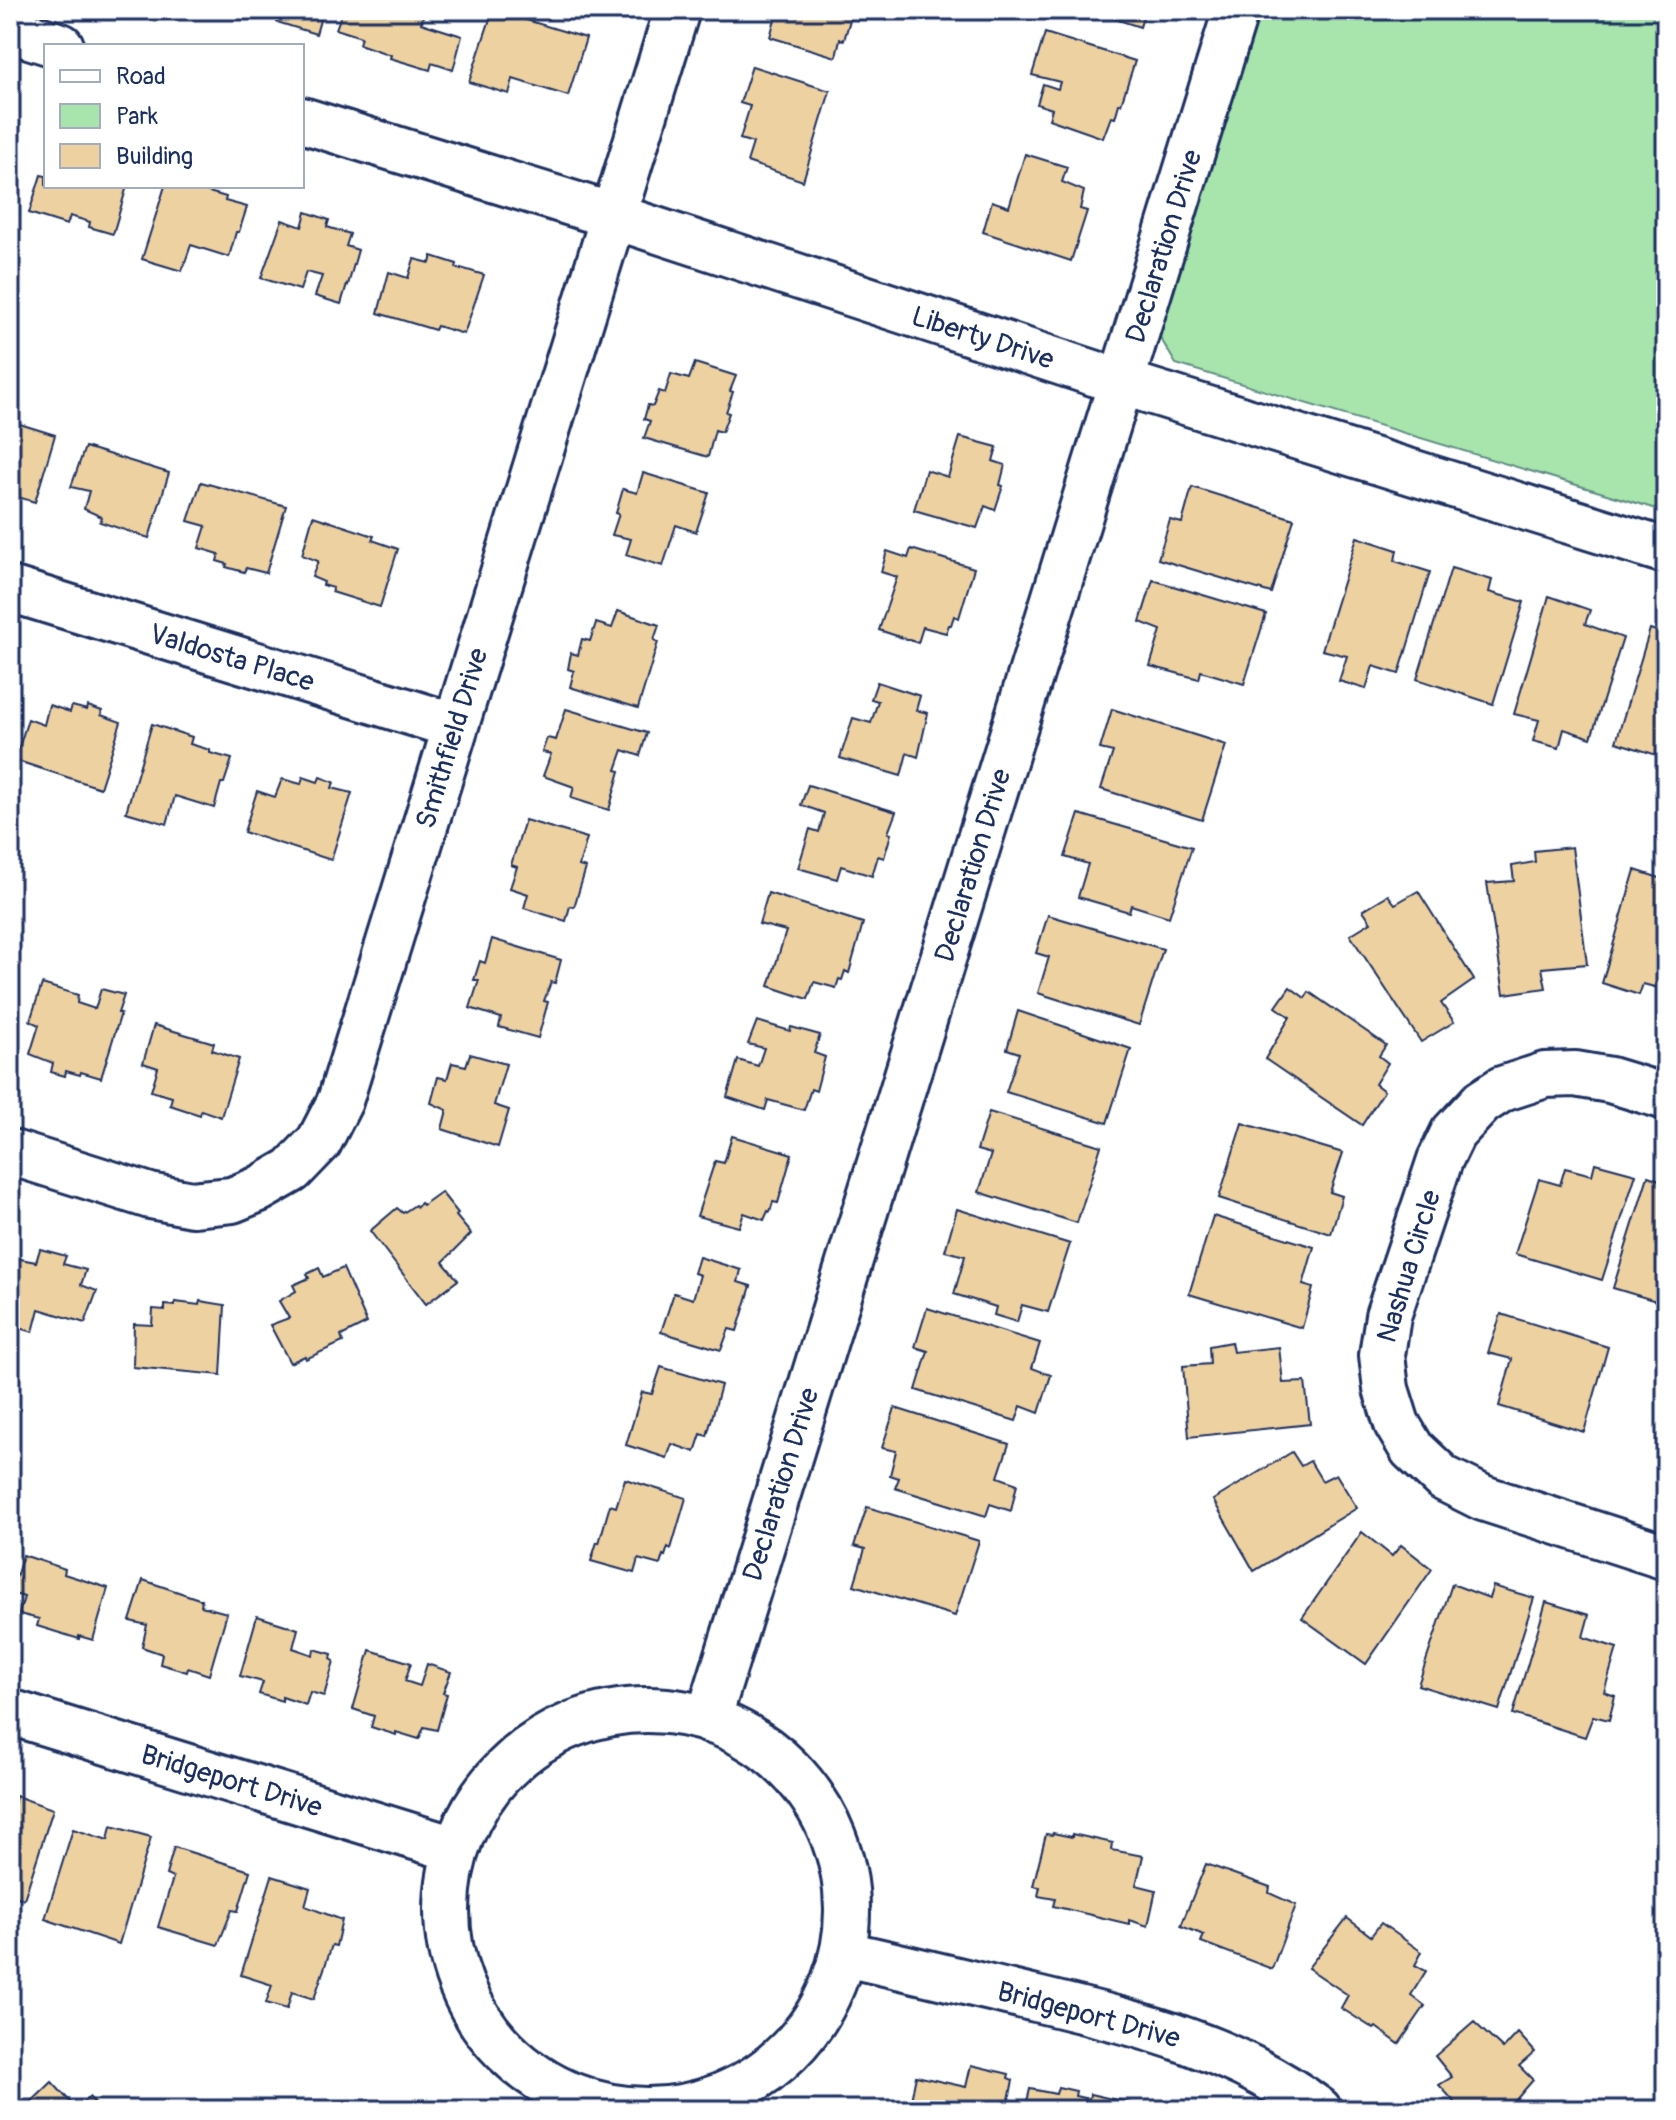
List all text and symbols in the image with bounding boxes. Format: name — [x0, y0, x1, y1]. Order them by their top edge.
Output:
legend — [44, 44, 304, 188]
text: Road — [116, 62, 166, 91]
text: Park — [116, 102, 158, 131]
text: Building — [116, 142, 193, 171]
street label: Declaration Drive — [1118, 145, 1210, 347]
street label: Liberty Drive — [907, 299, 1058, 378]
street label: Valdosta Place — [145, 617, 318, 700]
street label: Smithfield Drive — [408, 644, 497, 833]
street label: Declaration Drive — [927, 764, 1019, 966]
street label: Nashua Circle — [1370, 1186, 1449, 1347]
street label: Declaration Drive — [735, 1383, 827, 1585]
street label: Bridgeport Drive — [137, 1737, 327, 1826]
street label: Bridgeport Drive — [993, 1974, 1184, 2057]

